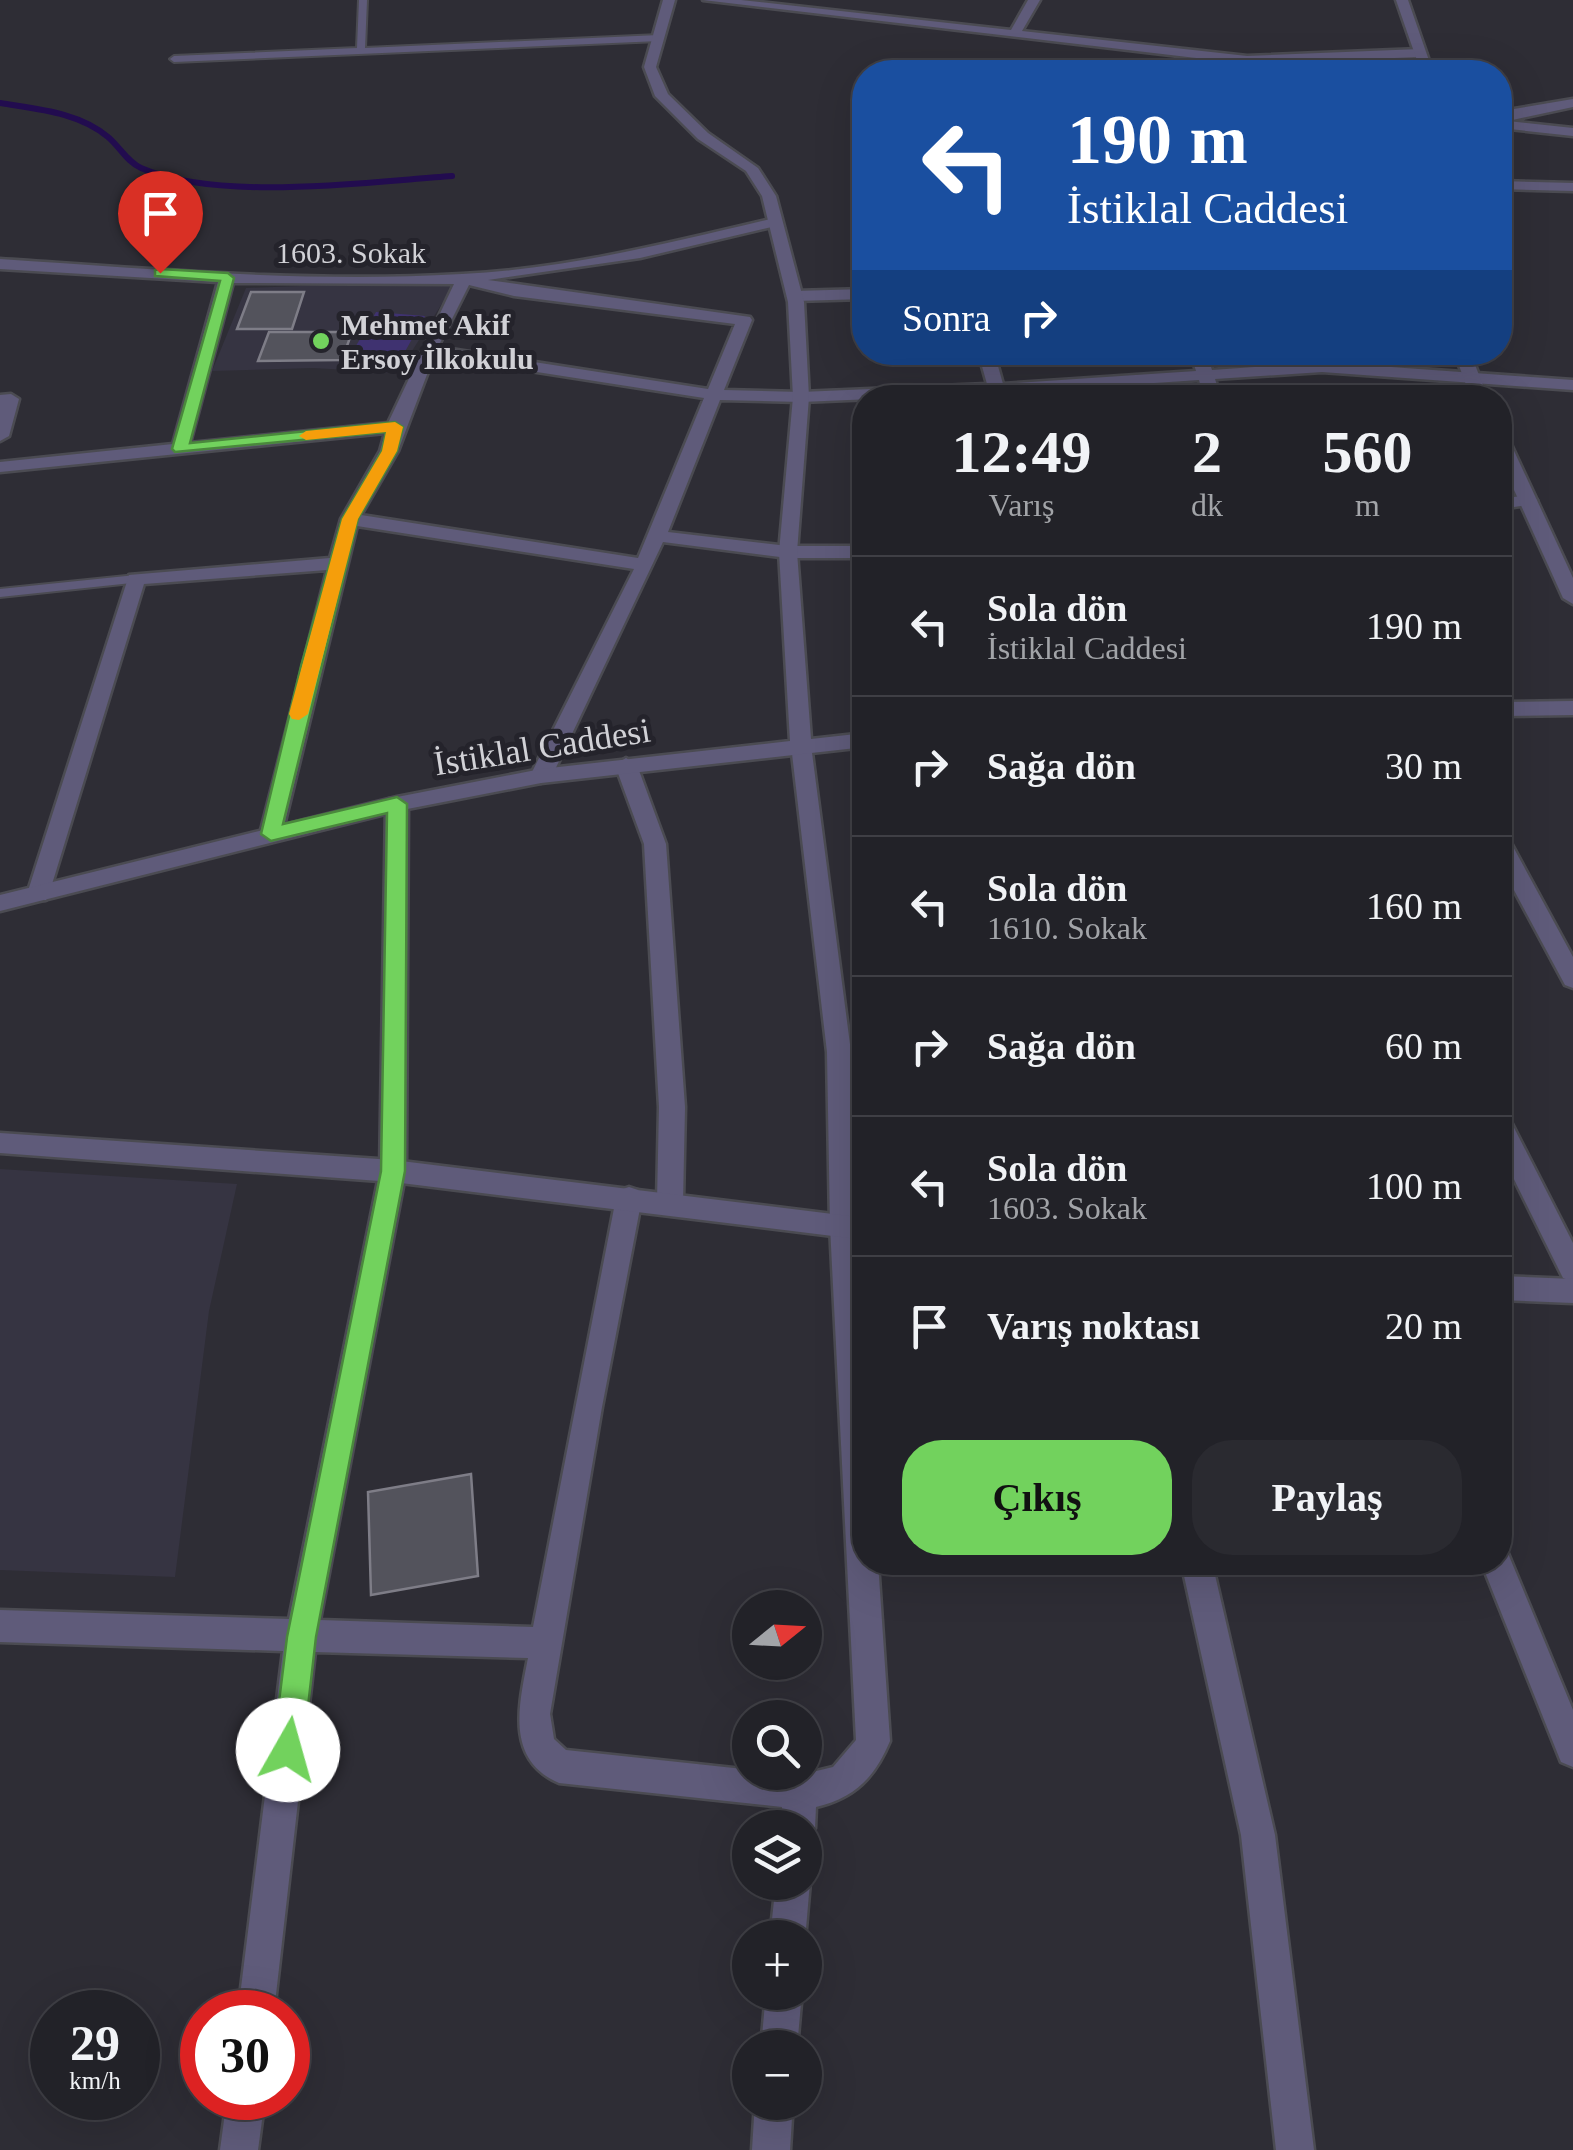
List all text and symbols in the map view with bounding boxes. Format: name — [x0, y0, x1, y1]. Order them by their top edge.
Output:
icon: left — [902, 100, 1032, 230]
text: 190 m — [1067, 101, 1248, 178]
pin — [118, 171, 203, 274]
text: İstiklal Caddesi — [1067, 183, 1348, 233]
icon: arrive — [133, 186, 188, 241]
street label: 1603. Sokak — [276, 236, 426, 269]
icon: right — [1011, 290, 1066, 345]
text: Sonra — [902, 297, 991, 339]
place label: Mehmet Akif Ersoy İlkokulu — [341, 308, 534, 375]
marker: Mehmet Akif Ersoy İlkokulu — [310, 330, 332, 352]
text: 12:49 — [952, 419, 1091, 485]
text: 2 — [1192, 419, 1222, 485]
text: 560 — [1322, 419, 1412, 485]
text: Varış — [989, 487, 1054, 523]
text: dk — [1191, 487, 1223, 523]
text: m — [1355, 487, 1380, 523]
text: Sola dön — [987, 587, 1127, 629]
icon: left — [902, 599, 957, 654]
text: 190 m — [1366, 605, 1462, 647]
text: İstiklal Caddesi — [987, 630, 1187, 666]
street label: İstiklal Caddesi — [431, 711, 653, 783]
icon: right — [902, 739, 957, 794]
text: Sağa dön — [987, 745, 1136, 787]
text: 30 m — [1385, 745, 1462, 787]
text: Sola dön — [987, 867, 1127, 909]
icon: left — [902, 879, 957, 934]
text: 160 m — [1366, 885, 1462, 927]
text: 1610. Sokak — [987, 910, 1147, 946]
icon: right — [902, 1019, 957, 1074]
text: Sağa dön — [987, 1025, 1136, 1067]
text: 60 m — [1385, 1025, 1462, 1067]
text: Sola dön — [987, 1147, 1127, 1189]
icon: left — [902, 1159, 957, 1214]
text: 100 m — [1366, 1165, 1462, 1207]
text: 1603. Sokak — [987, 1190, 1147, 1226]
icon: arrive — [902, 1299, 957, 1354]
text: Varış noktası — [987, 1305, 1200, 1347]
text: 20 m — [1385, 1305, 1462, 1347]
button: Çıkış — [902, 1440, 1172, 1555]
button: Paylaş — [1192, 1440, 1462, 1555]
north arrow — [732, 1590, 822, 1680]
map controls — [732, 1590, 822, 2120]
position arrow — [236, 1698, 340, 1802]
button: search — [732, 1700, 822, 1790]
button: layers — [732, 1810, 822, 1900]
button: + — [732, 1920, 822, 2010]
speed limit sign: 30 — [180, 1990, 310, 2120]
text: 29 — [70, 2015, 120, 2071]
button: − — [732, 2030, 822, 2120]
text: km/h — [69, 2067, 121, 2094]

